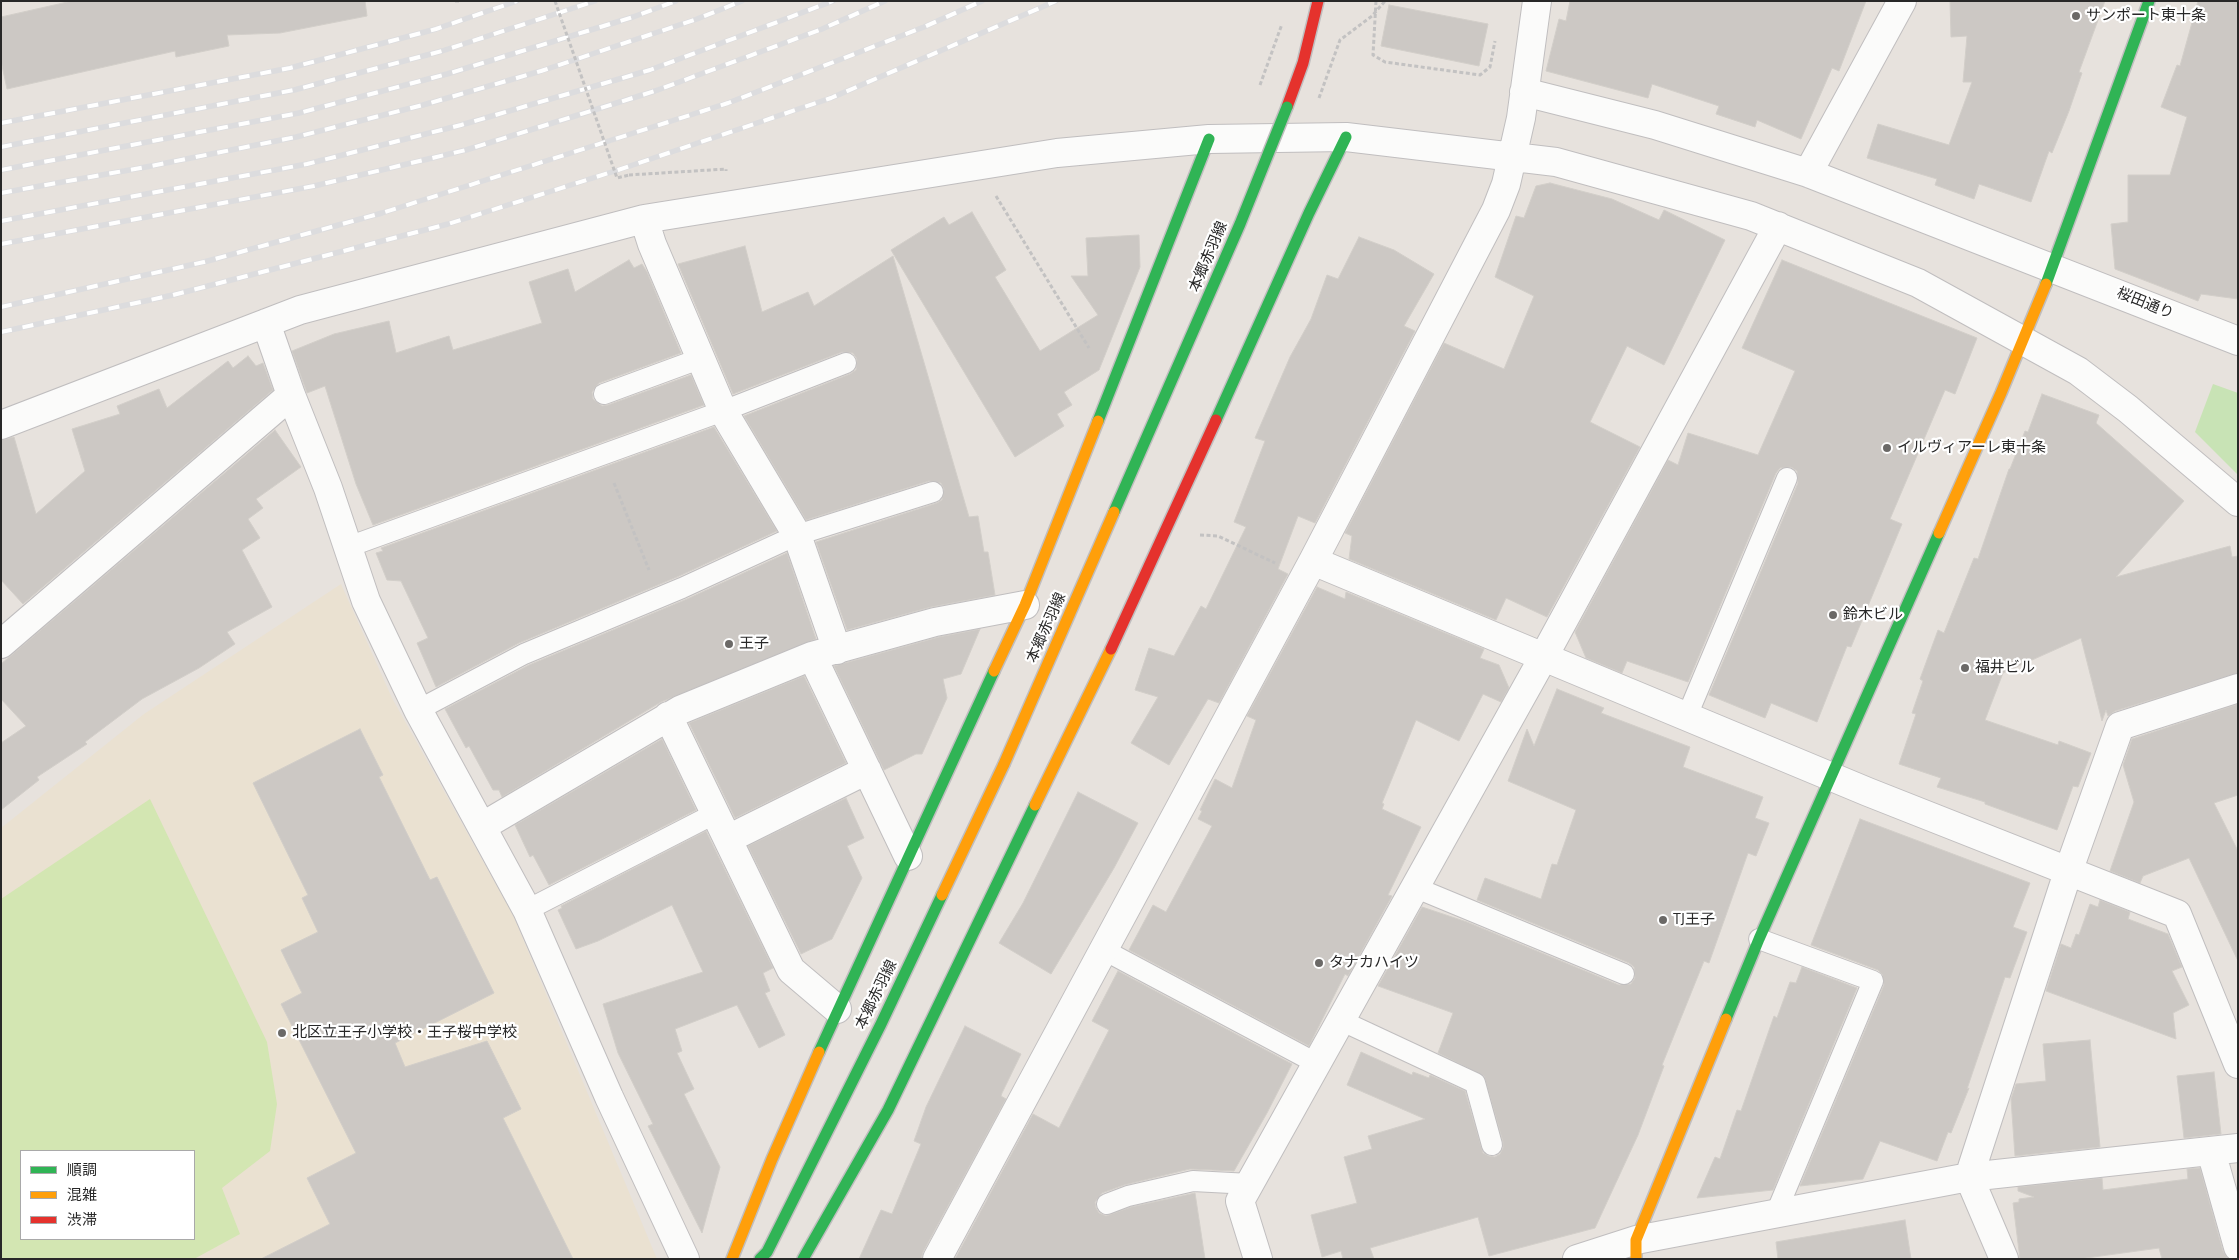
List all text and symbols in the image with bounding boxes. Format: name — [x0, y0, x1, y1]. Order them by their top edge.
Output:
place label: サンポート東十条 — [2086, 7, 2206, 25]
marker: サンポート東十条 — [2070, 10, 2082, 22]
street label: 本郷赤羽線 — [1186, 219, 1232, 295]
street label: 桜田通り — [2114, 284, 2176, 324]
place label: イルヴィアーレ東十条 — [1897, 439, 2046, 457]
marker: イルヴィアーレ東十条 — [1881, 442, 1893, 454]
street label: 本郷赤羽線 — [1024, 590, 1070, 666]
place label: 鈴木ビル — [1843, 606, 1903, 624]
marker: 鈴木ビル — [1827, 609, 1839, 621]
place label: 王子 — [739, 635, 769, 653]
marker: 王子 — [723, 638, 735, 650]
place label: 福井ビル — [1975, 659, 2035, 677]
marker: 福井ビル — [1959, 662, 1971, 674]
place label: TJ王子 — [1673, 911, 1715, 929]
marker: TJ王子 — [1657, 914, 1669, 926]
place label: タナカハイツ — [1329, 954, 1419, 972]
street label: 本郷赤羽線 — [852, 957, 902, 1033]
marker: タナカハイツ — [1313, 957, 1325, 969]
place label: 北区立王子小学校・王子桜中学校 — [292, 1024, 517, 1042]
marker: 北区立王子小学校・王子桜中学校 — [276, 1027, 288, 1039]
legend — [20, 1150, 195, 1240]
text: 順調 — [67, 1158, 97, 1181]
text: 混雑 — [67, 1183, 97, 1206]
text: 渋滞 — [67, 1208, 97, 1231]

